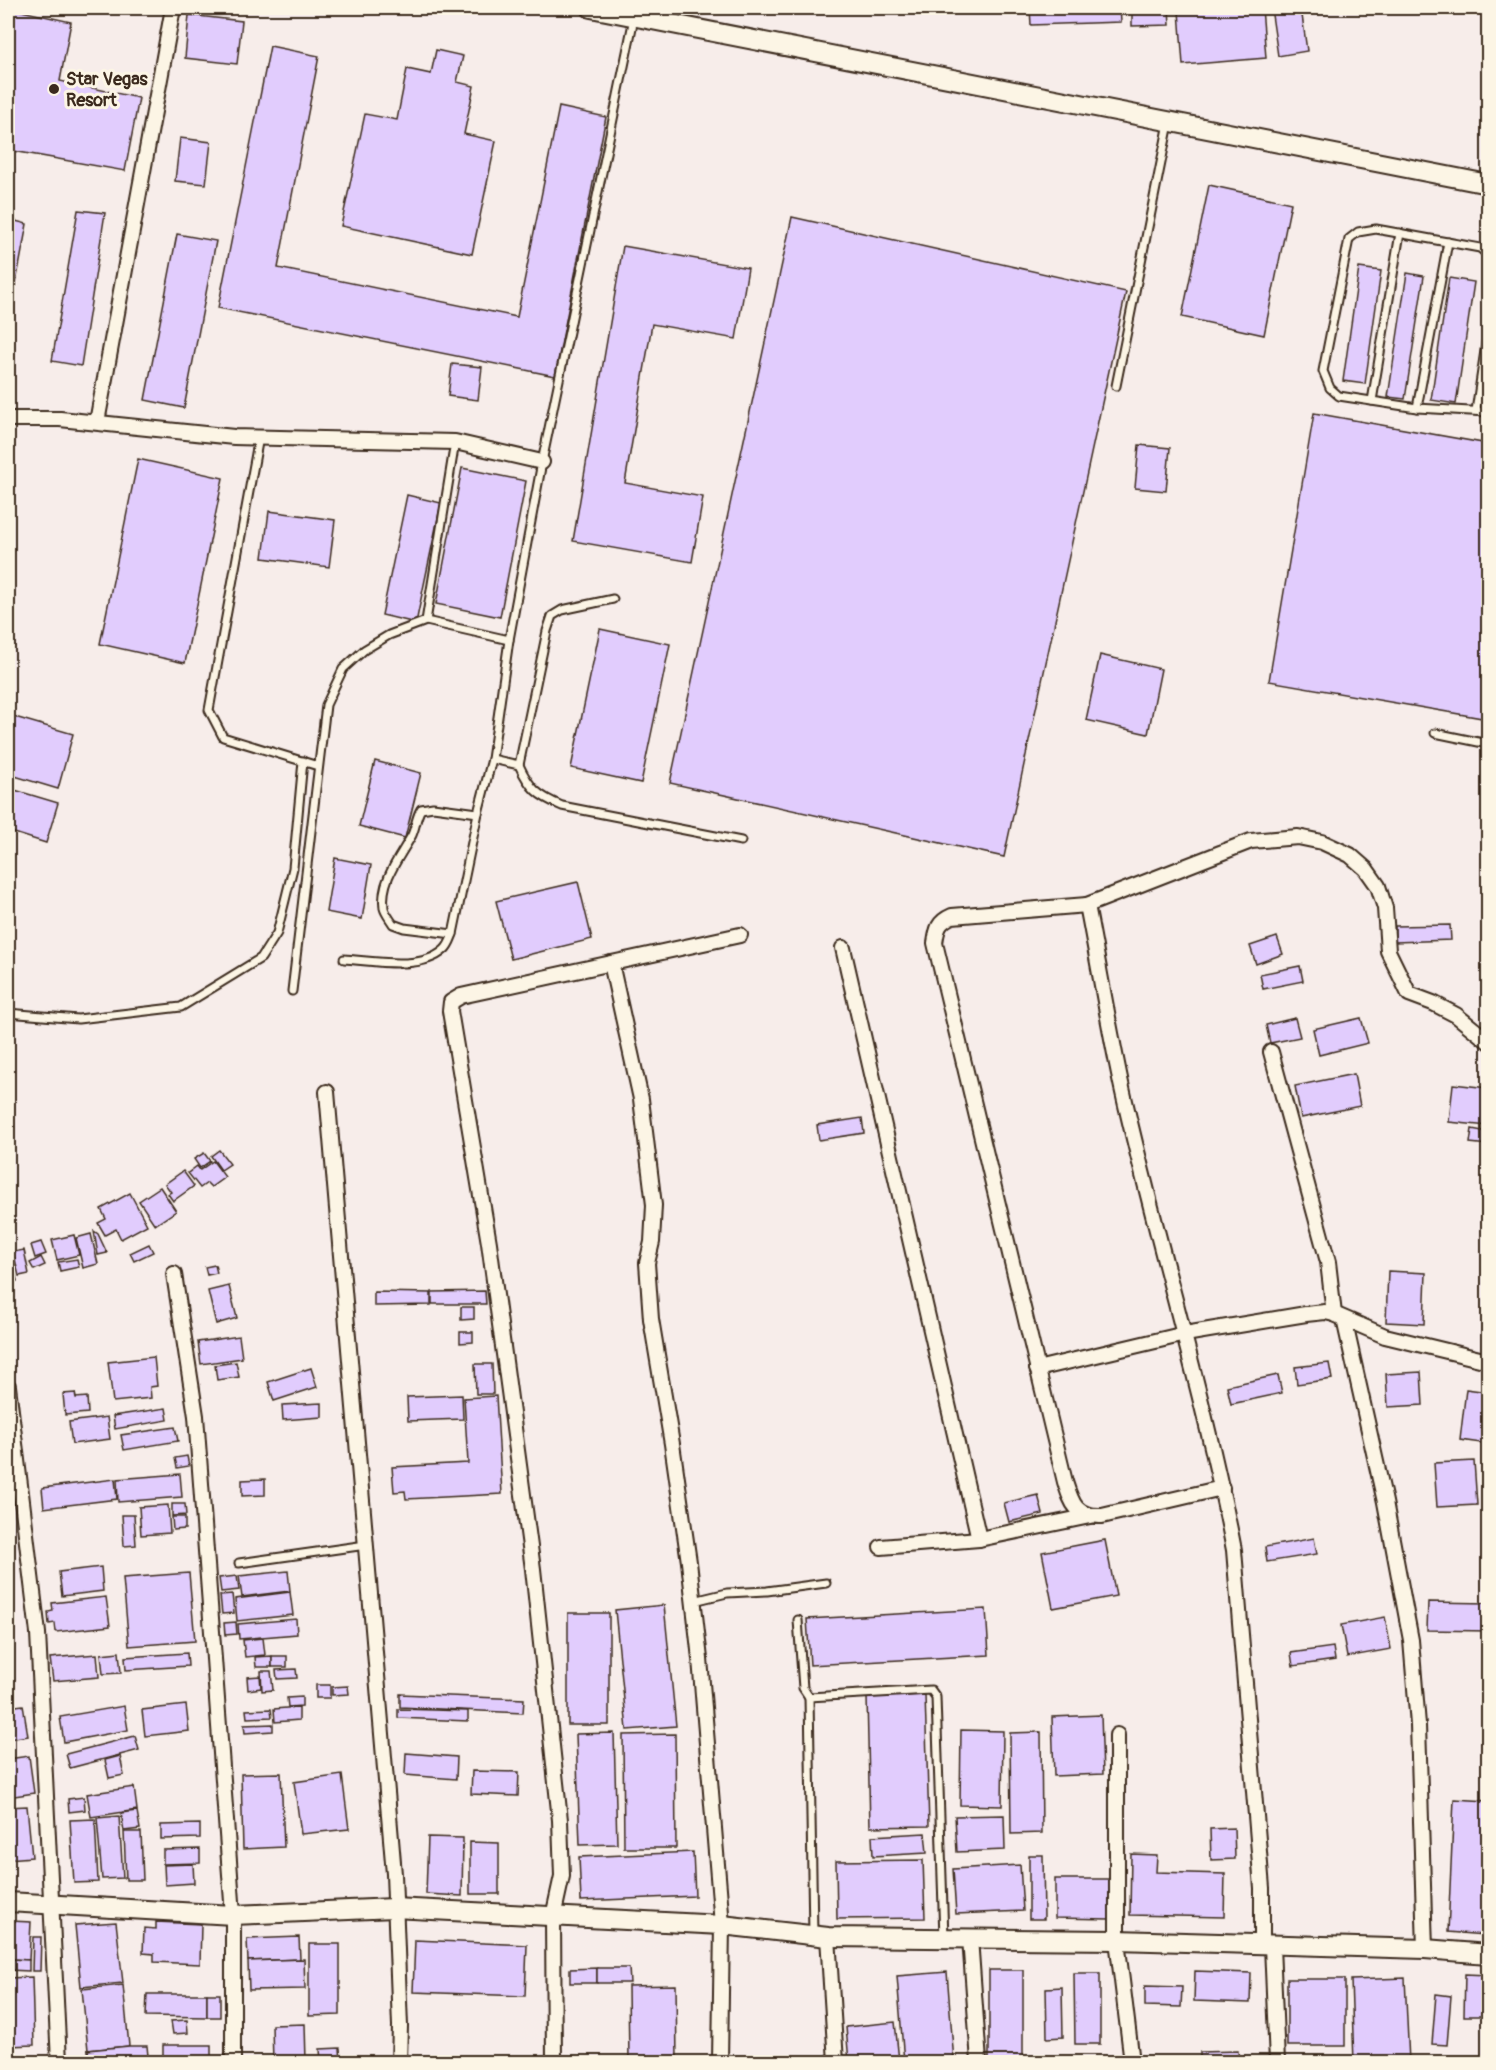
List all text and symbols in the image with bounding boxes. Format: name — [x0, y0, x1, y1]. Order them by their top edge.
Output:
place label: Star Vegas Resort — [66, 68, 149, 112]
marker: Star Vegas Resort — [47, 82, 61, 96]

